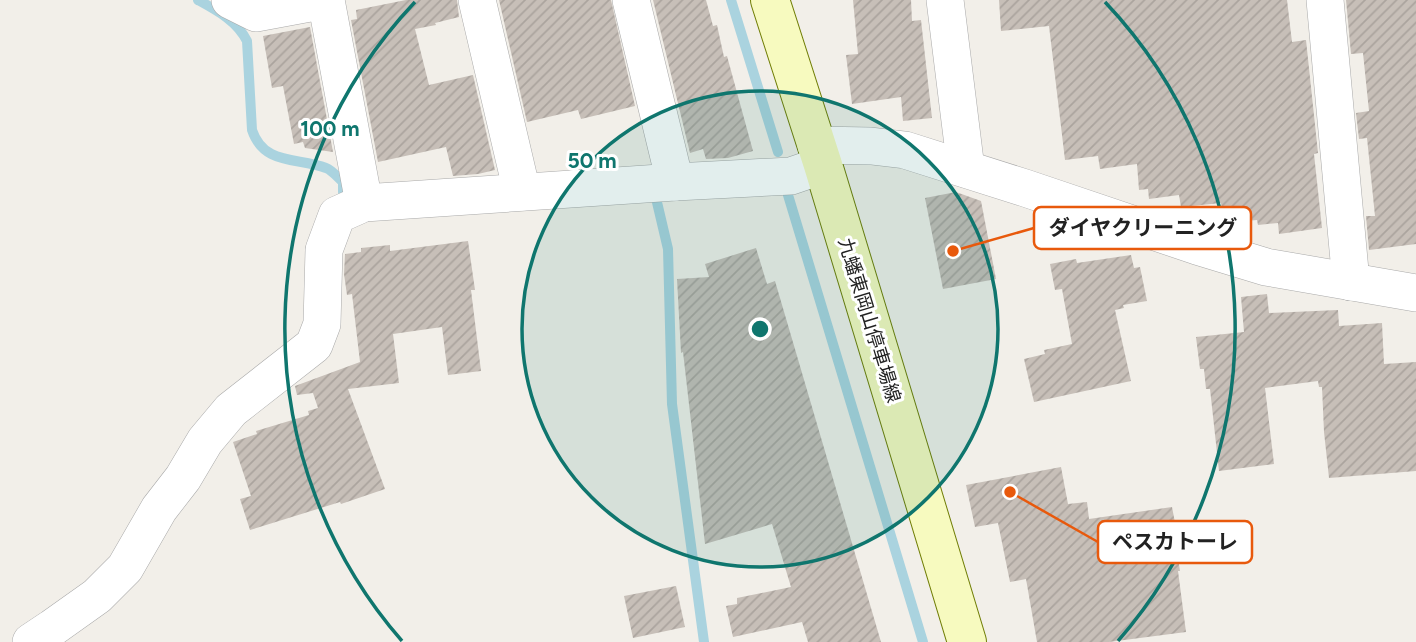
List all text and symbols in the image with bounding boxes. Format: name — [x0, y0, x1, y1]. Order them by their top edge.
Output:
text: 100 m — [300, 116, 360, 141]
text: 50 m — [567, 148, 617, 173]
callout: ダイヤクリーニング — [1034, 207, 1251, 249]
text: ダイヤクリーニング — [1049, 215, 1237, 240]
street label: 九蟠東岡山停車場線 — [834, 235, 906, 405]
centre of rings — [748, 317, 772, 341]
callout: ペスカトーレ — [1098, 521, 1252, 563]
text: ペスカトーレ — [1112, 529, 1238, 554]

